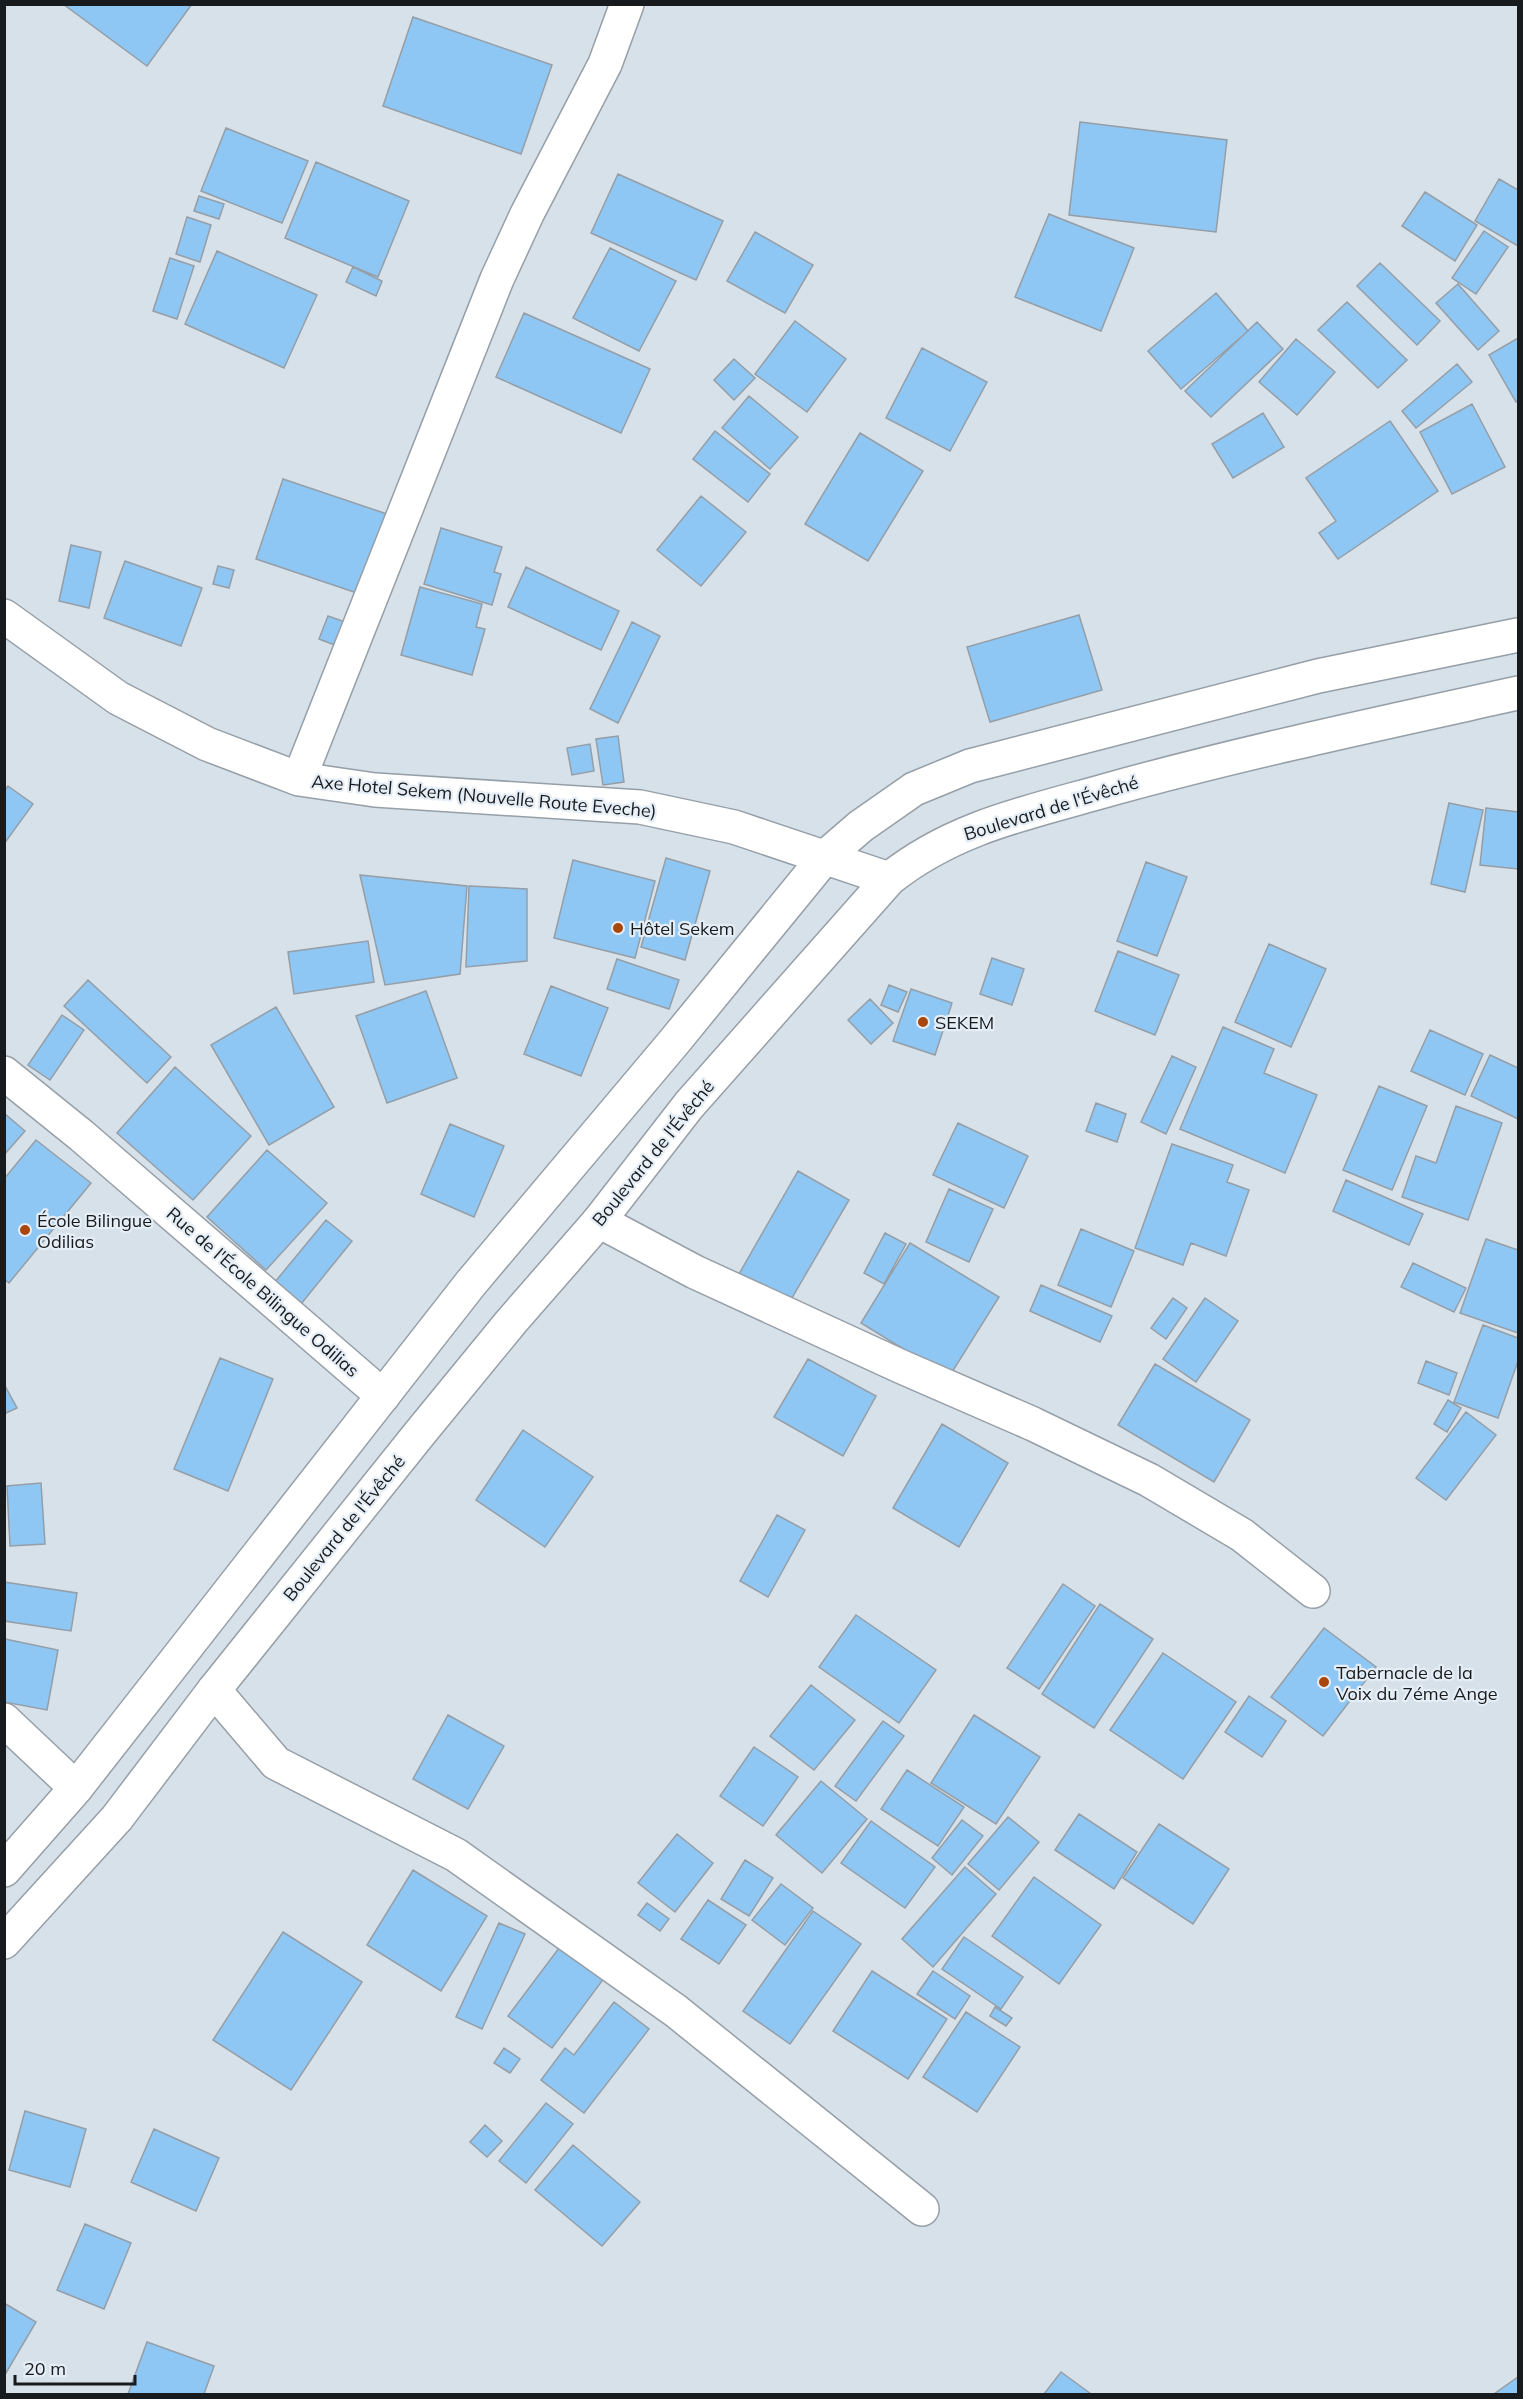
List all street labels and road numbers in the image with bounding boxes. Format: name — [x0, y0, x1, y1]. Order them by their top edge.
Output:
street label: Axe Hotel Sekem (Nouvelle Route Eveche) — [311, 769, 657, 823]
street label: Boulevard de l'Évêché — [961, 770, 1141, 846]
street label: Boulevard de l'Évêché — [587, 1075, 719, 1231]
street label: Rue de l'École Bilingue Odilias — [162, 1202, 364, 1382]
street label: Boulevard de l'Évêché — [278, 1450, 410, 1606]

